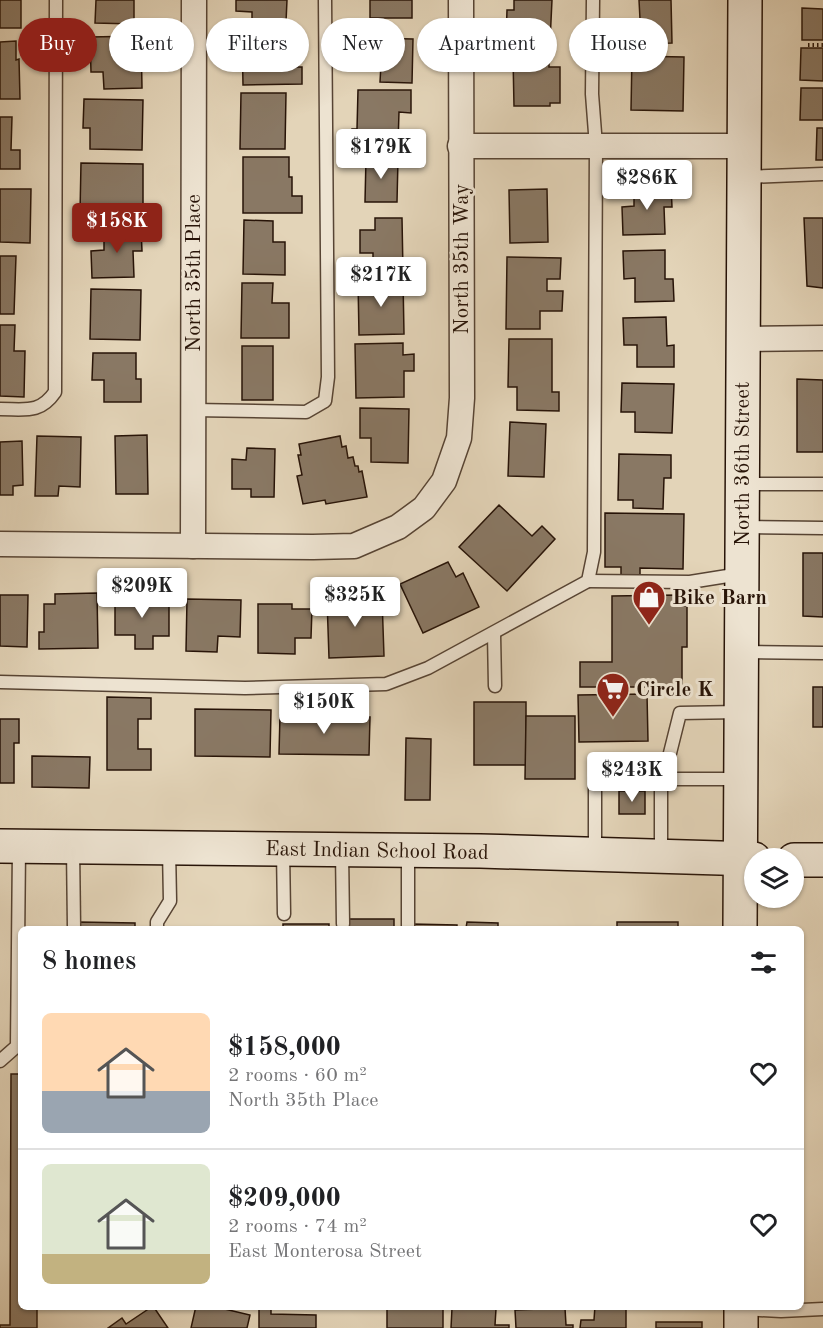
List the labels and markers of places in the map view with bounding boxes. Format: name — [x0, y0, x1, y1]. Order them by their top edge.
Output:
pin: $179K — [339, 129, 423, 180]
pin: $286K — [605, 160, 689, 211]
pin: $158K — [75, 203, 159, 254]
pin: $217K — [339, 257, 423, 308]
pin: $209K — [100, 568, 184, 619]
pin: $325K — [313, 577, 397, 628]
shop icon: Bike Barn — [631, 579, 667, 626]
place label: Bike Barn — [672, 588, 767, 609]
supermarket icon: Circle K — [595, 671, 631, 718]
place label: Circle K — [636, 680, 713, 701]
pin: $150K — [282, 684, 366, 735]
pin: $243K — [590, 752, 674, 803]

